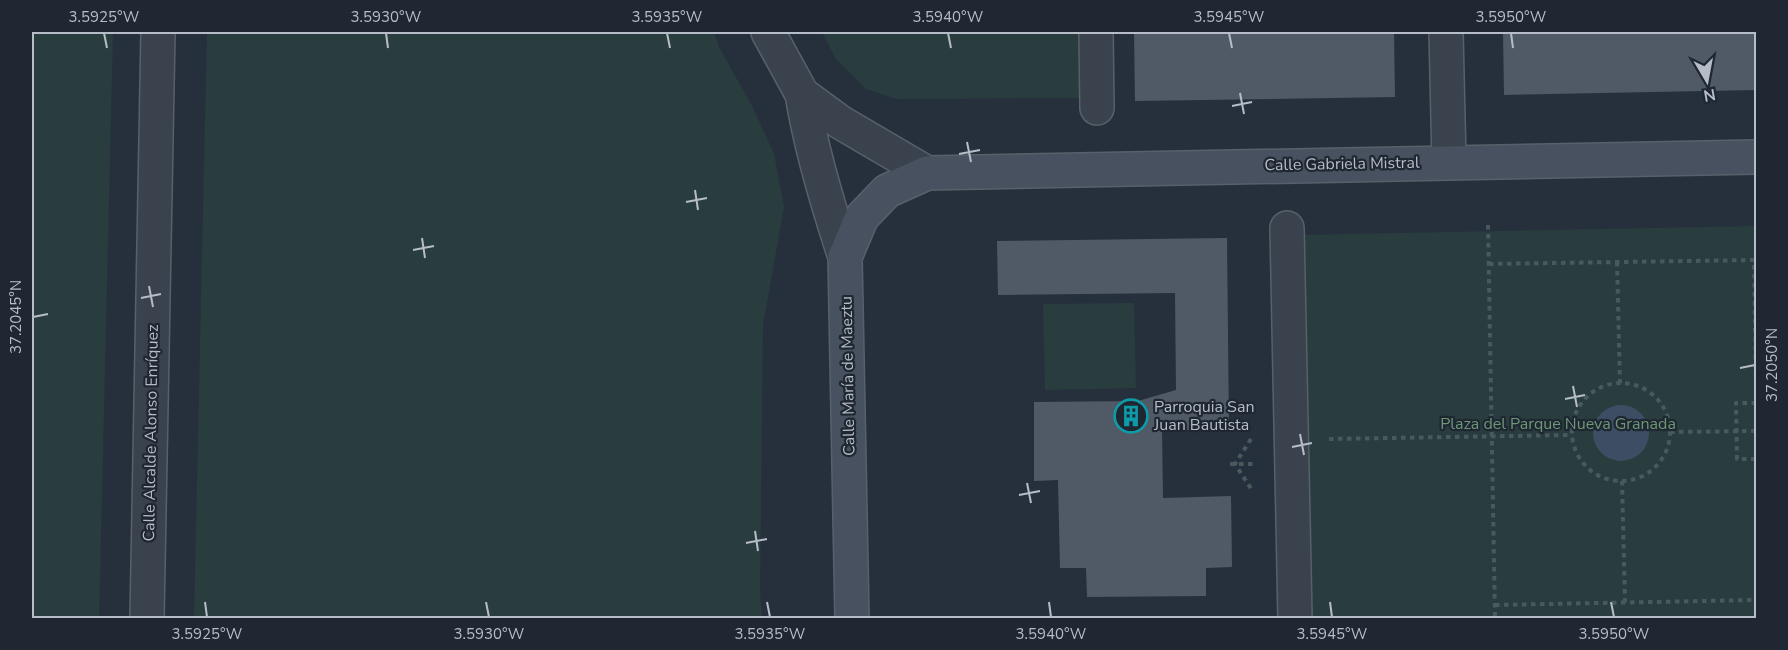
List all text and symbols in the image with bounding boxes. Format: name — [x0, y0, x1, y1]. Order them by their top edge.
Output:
text: 3.5925°W — [69, 7, 140, 27]
text: 3.5930°W — [351, 7, 422, 27]
text: 3.5935°W — [632, 7, 703, 27]
text: 3.5940°W — [913, 7, 984, 27]
text: 3.5945°W — [1194, 7, 1265, 27]
text: 3.5950°W — [1476, 7, 1547, 27]
north arrow — [1677, 51, 1737, 111]
text: N — [1702, 83, 1717, 107]
street label: Calle Gabriela Mistral — [1264, 152, 1420, 176]
text: 37.2045°N — [6, 280, 26, 354]
street label: Calle María de Maeztu — [836, 296, 860, 456]
street label: Calle Alcalde Alonso Enríquez — [138, 324, 164, 542]
text: 37.2050°N — [1762, 328, 1782, 402]
place label: Parroquia San Juan Bautista — [1153, 396, 1255, 436]
building icon: Parroquia San Juan Bautista — [1113, 398, 1149, 434]
park label: Plaza del Parque Nueva Granada — [1440, 413, 1676, 435]
text: 3.5925°W — [172, 624, 243, 644]
text: 3.5930°W — [454, 624, 525, 644]
text: 3.5935°W — [735, 624, 806, 644]
text: 3.5940°W — [1016, 624, 1087, 644]
text: 3.5945°W — [1297, 624, 1368, 644]
text: 3.5950°W — [1579, 624, 1650, 644]

